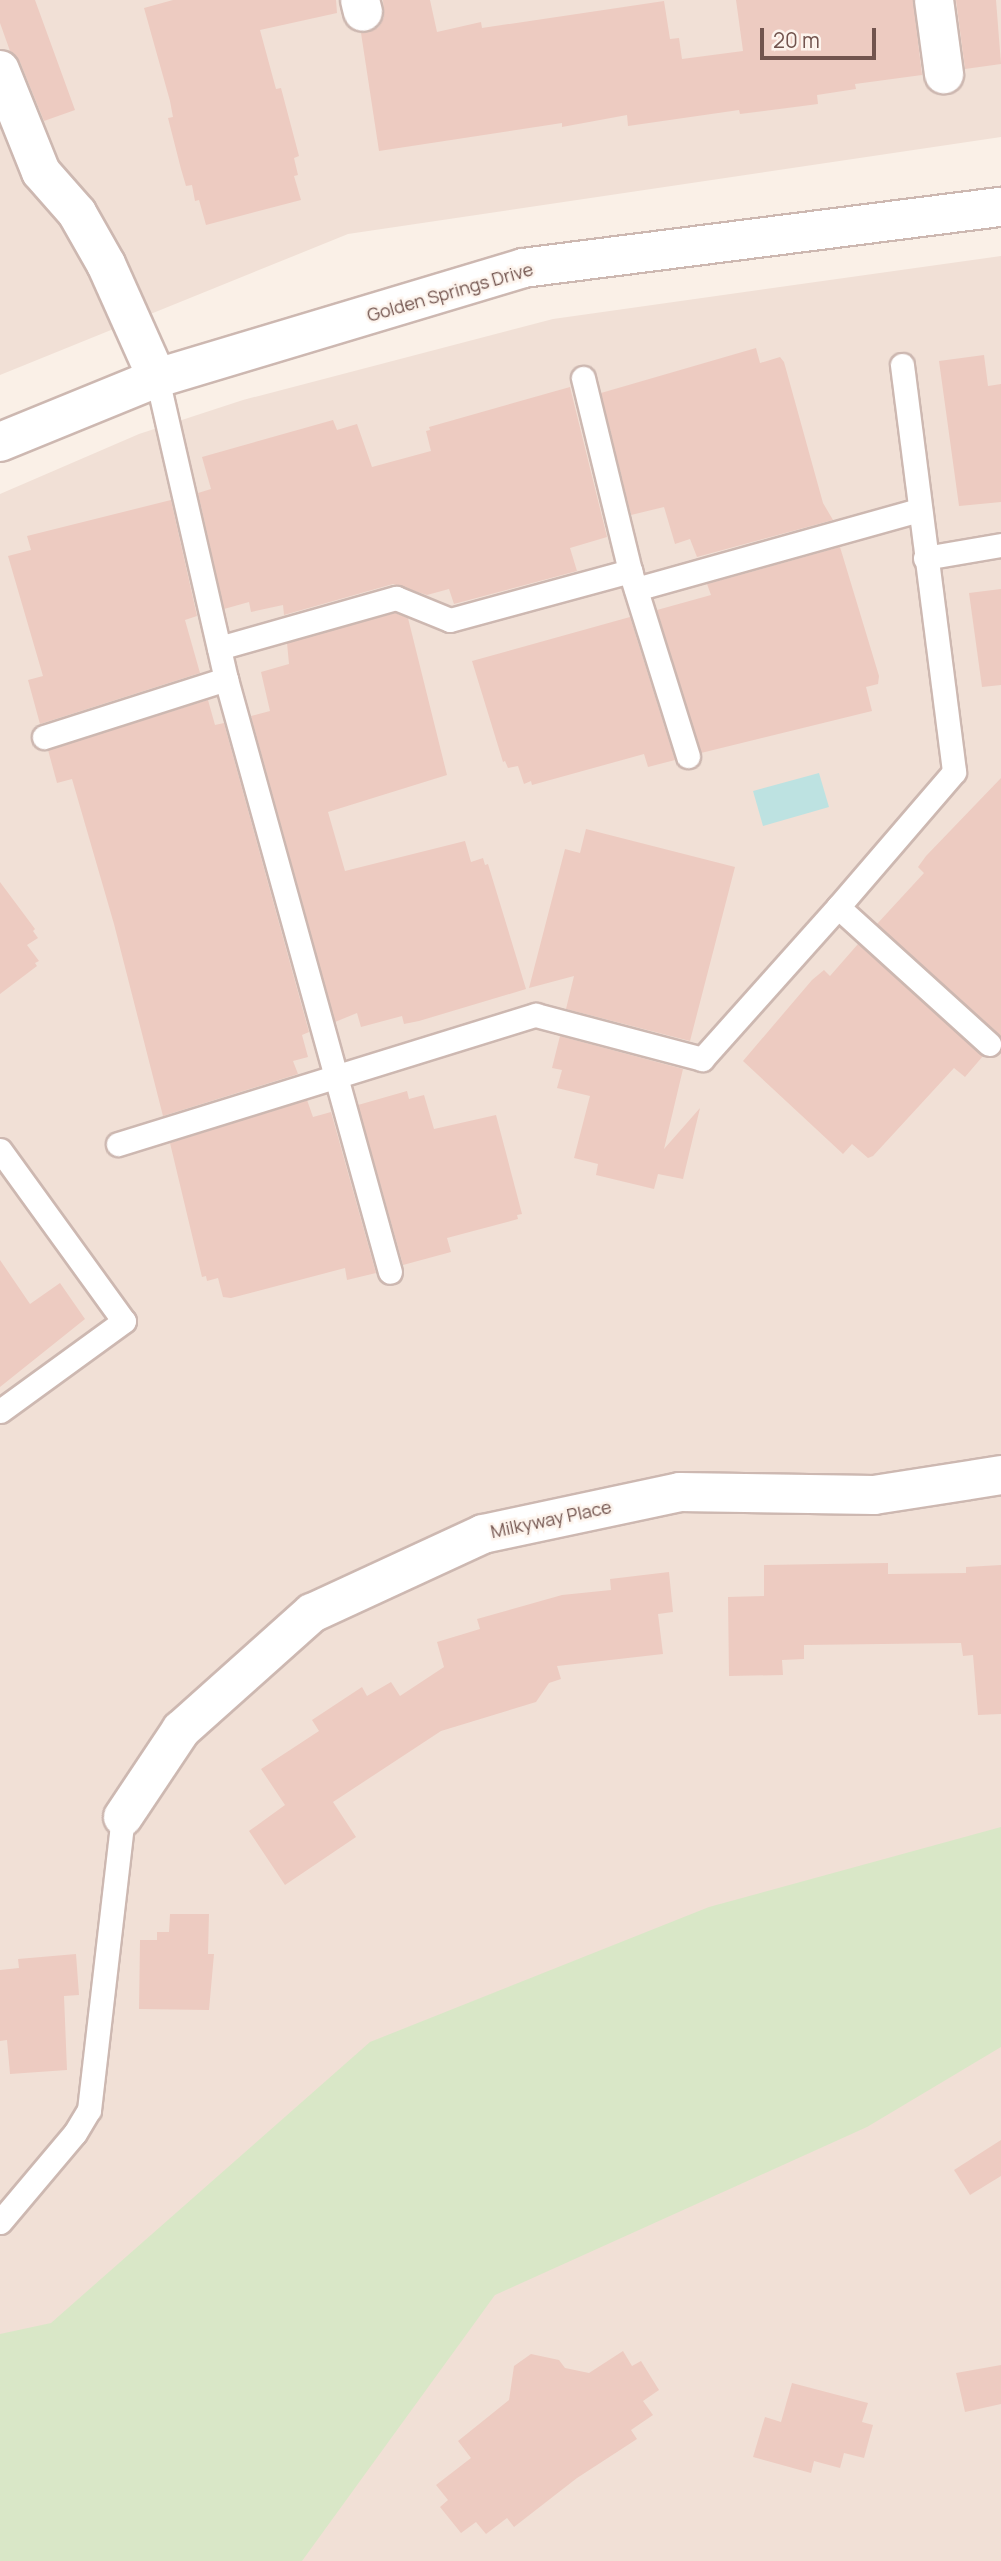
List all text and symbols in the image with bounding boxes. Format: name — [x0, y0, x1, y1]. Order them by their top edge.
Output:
scale bar — [763, 14, 878, 58]
text: 20 m — [773, 26, 820, 54]
street label: Golden Springs Drive — [365, 258, 535, 326]
street label: Milkyway Place — [489, 1496, 613, 1542]

